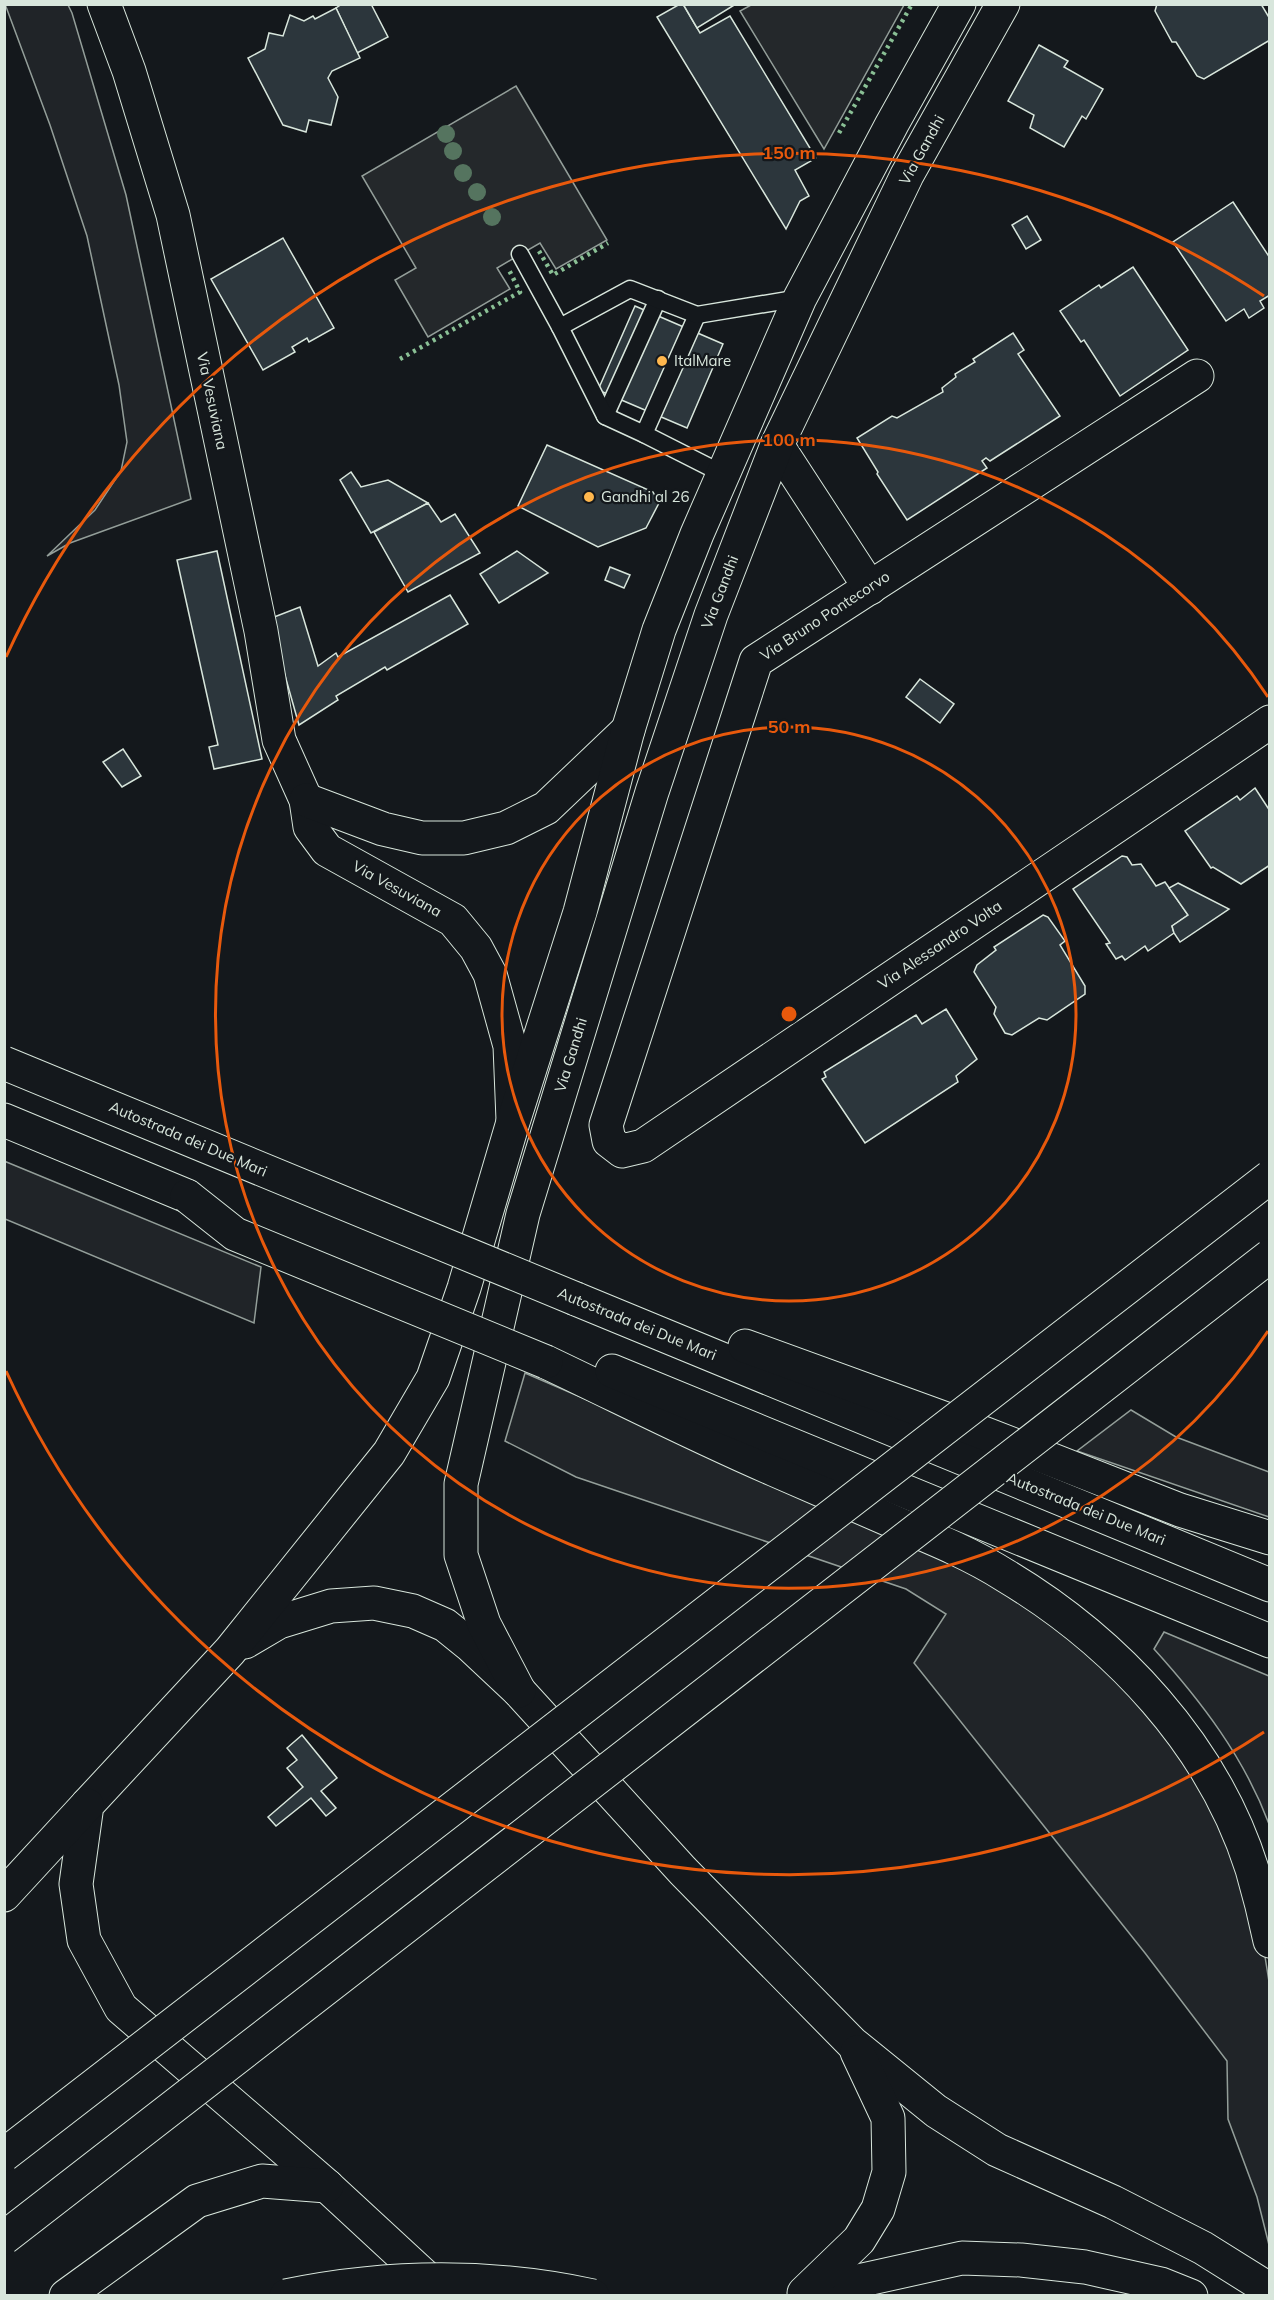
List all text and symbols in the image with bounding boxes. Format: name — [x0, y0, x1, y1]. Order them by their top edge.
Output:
street label: Via Gandhi — [895, 111, 949, 188]
text: 150 m — [762, 141, 816, 164]
street label: Via Vesuviana — [193, 350, 232, 451]
place label: ItalMare — [674, 351, 731, 370]
marker: ItalMare — [655, 354, 669, 368]
text: 100 m — [762, 428, 816, 451]
place label: Gandhi al 26 — [601, 487, 690, 506]
marker: Gandhi al 26 — [582, 490, 596, 504]
street label: Via Gandhi — [697, 552, 742, 631]
street label: Via Bruno Pontecorvo — [756, 567, 893, 665]
text: 50 m — [768, 715, 810, 738]
street label: Via Vesuviana — [349, 856, 445, 921]
street label: Via Alessandro Volta — [874, 896, 1005, 993]
centre of rings — [779, 1004, 799, 1024]
street label: Via Gandhi — [550, 1015, 591, 1094]
street label: Autostrada dei Due Mari — [106, 1097, 270, 1180]
street label: Autostrada dei Due Mari — [555, 1283, 719, 1364]
street label: Autostrada dei Due Mari — [1004, 1468, 1168, 1549]

